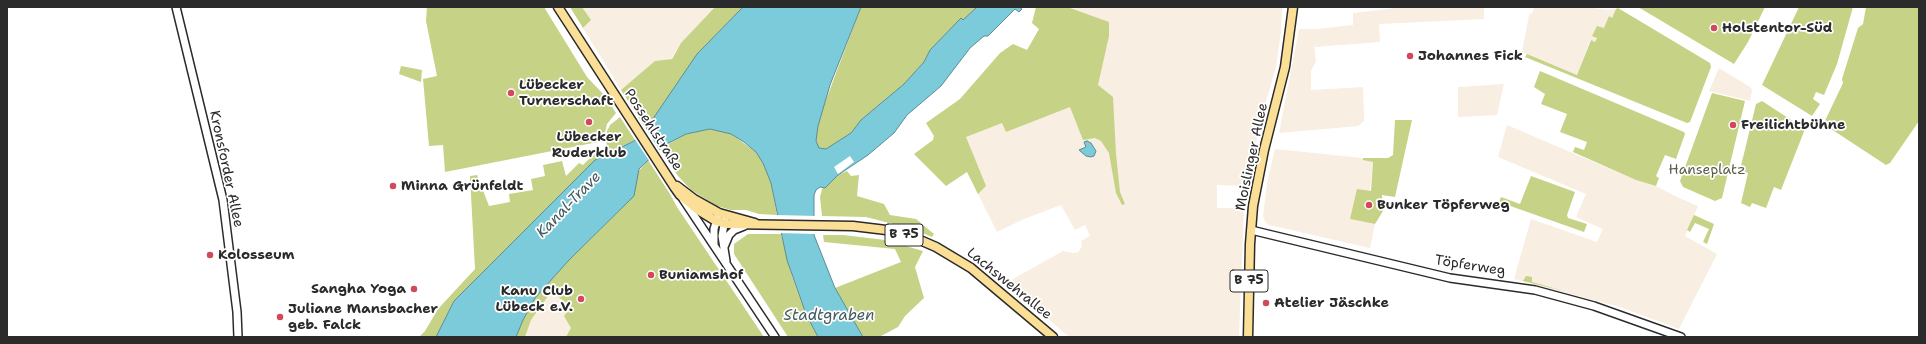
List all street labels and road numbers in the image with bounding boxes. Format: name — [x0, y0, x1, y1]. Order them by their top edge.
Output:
street label: Possehlstraße — [620, 86, 686, 174]
street label: Moislinger Allee — [1232, 101, 1272, 213]
street label: Kronsforder Allee — [205, 109, 247, 229]
road number: B 75 — [885, 224, 923, 246]
street label: Lachswehrallee — [963, 245, 1055, 323]
street label: Töpferweg — [1433, 252, 1507, 280]
road number: B 75 — [1230, 270, 1268, 292]

